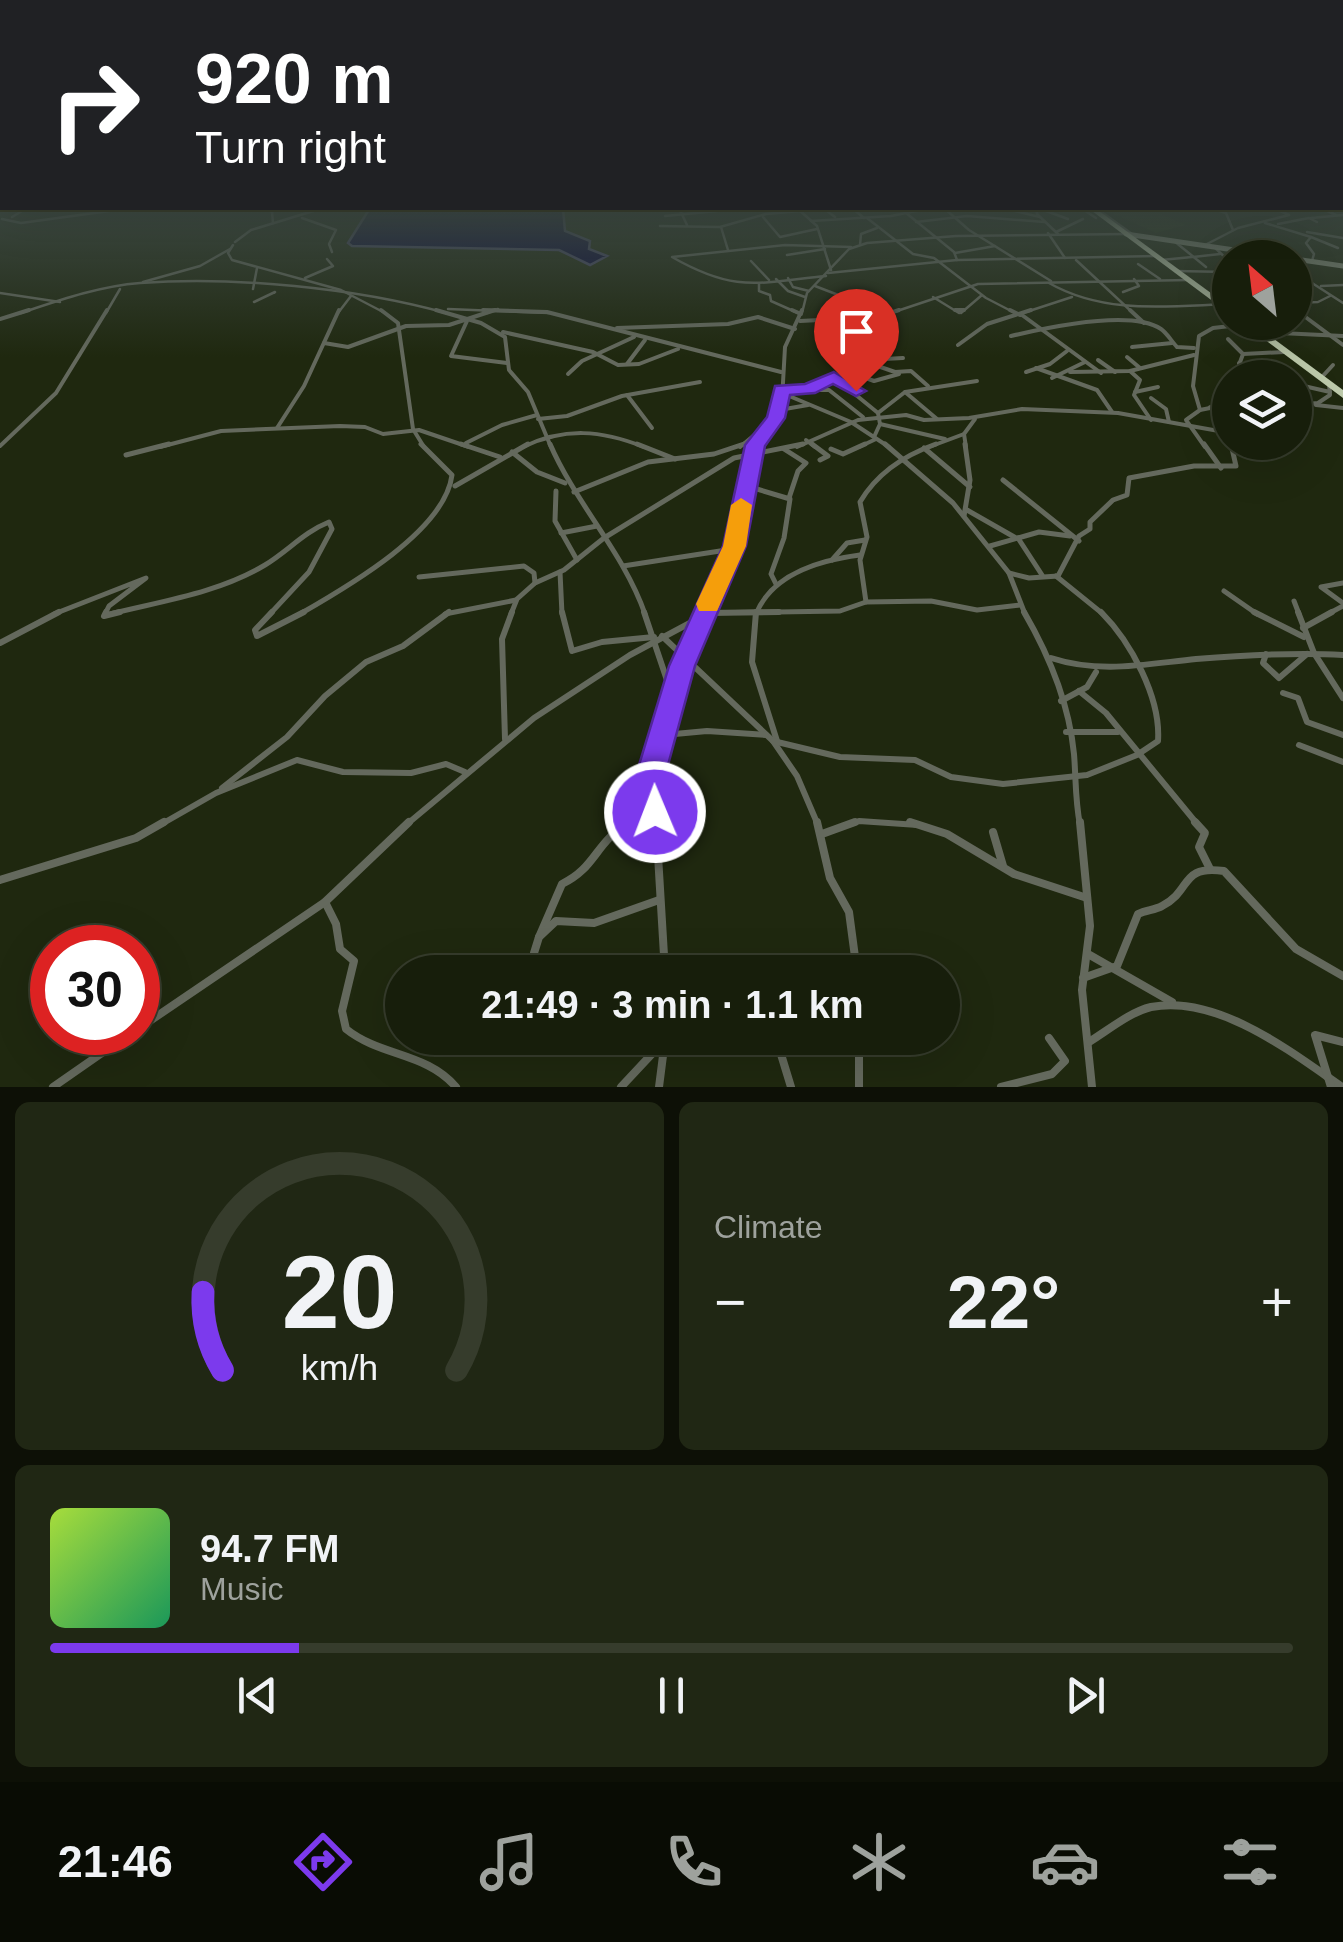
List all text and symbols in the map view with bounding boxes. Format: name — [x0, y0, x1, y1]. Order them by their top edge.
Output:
icon: right — [30, 40, 160, 170]
text: 920 m — [195, 40, 393, 118]
text: Turn right — [195, 122, 386, 173]
north arrow — [1212, 240, 1312, 340]
map controls — [1212, 240, 1312, 460]
pin — [814, 289, 899, 392]
icon: arrive — [829, 304, 884, 359]
button: layers — [1212, 360, 1312, 460]
position arrow — [603, 760, 707, 864]
speed limit sign: 30 — [30, 925, 160, 1055]
text: 21:49 · 3 min · 1.1 km — [481, 984, 864, 1026]
text: Climate — [714, 1209, 822, 1245]
text: 20 — [282, 1234, 397, 1350]
text: 22° — [947, 1260, 1060, 1344]
text: − — [714, 1271, 746, 1333]
text: + — [1261, 1271, 1293, 1333]
text: km/h — [301, 1348, 378, 1388]
text: 94.7 FM — [200, 1528, 339, 1570]
text: Music — [200, 1571, 284, 1607]
icon: previous — [230, 1668, 285, 1723]
icon: pause — [644, 1668, 699, 1723]
icon: next — [1058, 1668, 1113, 1723]
icon: directions — [288, 1827, 358, 1897]
icon: music — [474, 1827, 544, 1897]
icon: phone — [659, 1827, 729, 1897]
icon: climate — [844, 1827, 914, 1897]
icon: car — [1030, 1827, 1100, 1897]
icon: filters — [1215, 1827, 1285, 1897]
text: 21:46 — [58, 1836, 173, 1887]

